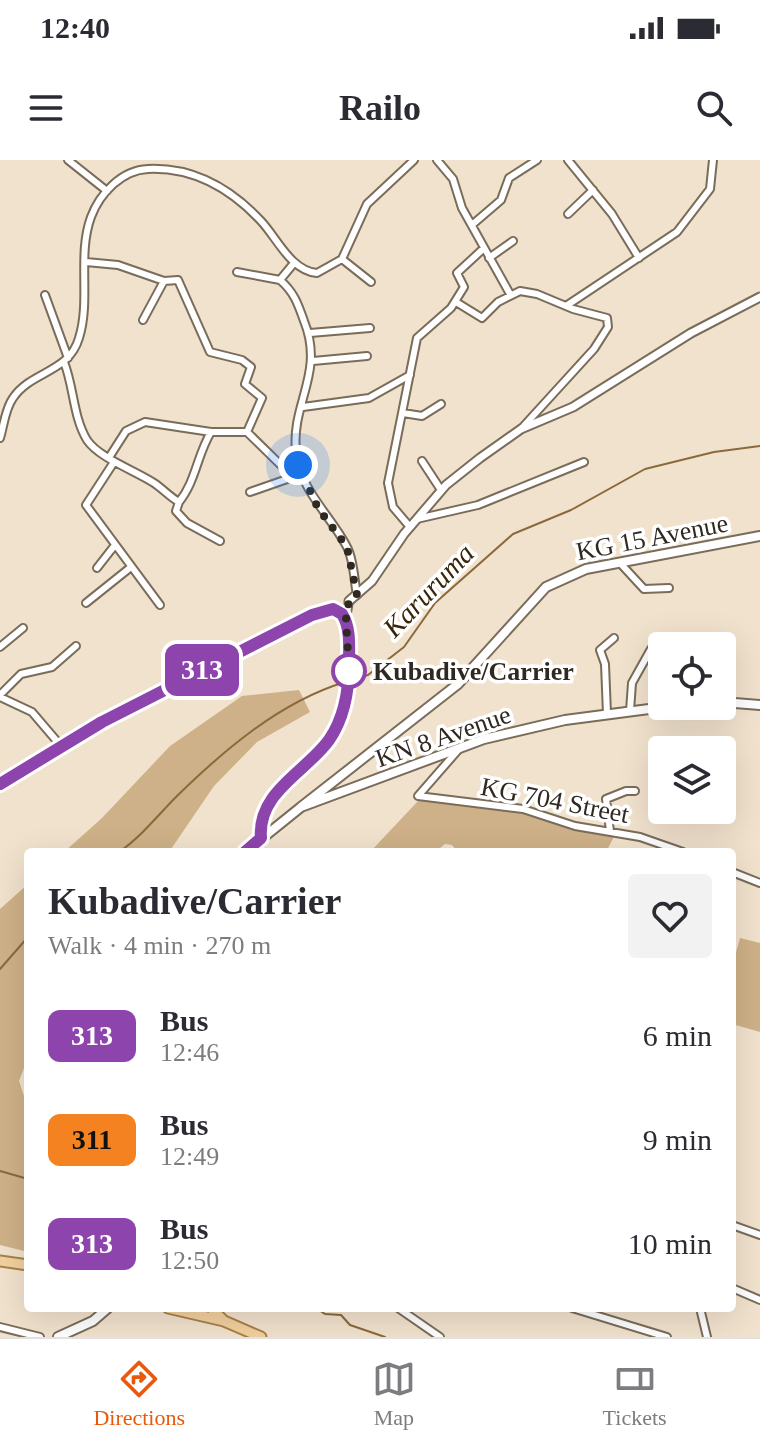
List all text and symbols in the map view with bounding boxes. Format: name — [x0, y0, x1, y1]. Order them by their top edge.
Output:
text: 12:40 — [40, 11, 110, 44]
icon: menu — [24, 86, 68, 130]
icon: search — [692, 86, 736, 130]
text: Railo — [339, 88, 421, 128]
your location — [278, 445, 318, 485]
street label: KG 15 Avenue — [574, 509, 730, 566]
water label: Karuruma — [376, 538, 480, 644]
map controls — [648, 632, 736, 824]
button: locate — [648, 632, 736, 720]
line badge: 313 — [156, 644, 248, 696]
text: 313 — [181, 654, 223, 685]
marker: Kubadive/Carrier — [332, 654, 366, 688]
place label: Kubadive/Carrier — [373, 657, 574, 686]
street label: KN 8 Avenue — [372, 700, 515, 773]
button: layers — [648, 736, 736, 824]
street label: KG 704 Street — [478, 772, 632, 829]
button: heart — [628, 874, 712, 958]
text: Kubadive/Carrier — [48, 880, 341, 922]
text: Walk · 4 min · 270 m — [48, 931, 271, 960]
text: Bus — [160, 1004, 208, 1037]
text: 6 min — [643, 1019, 712, 1052]
text: 313 — [71, 1020, 113, 1051]
text: 12:46 — [160, 1038, 219, 1067]
text: Bus — [160, 1108, 208, 1141]
text: 9 min — [643, 1123, 712, 1156]
text: 311 — [72, 1124, 112, 1155]
text: 12:49 — [160, 1142, 219, 1171]
text: Bus — [160, 1212, 208, 1245]
text: 10 min — [628, 1227, 712, 1260]
text: 313 — [71, 1228, 113, 1259]
text: 12:50 — [160, 1246, 219, 1275]
tab: Directions — [93, 1357, 185, 1431]
tab: Map — [372, 1357, 416, 1431]
tab: Tickets — [603, 1357, 667, 1431]

